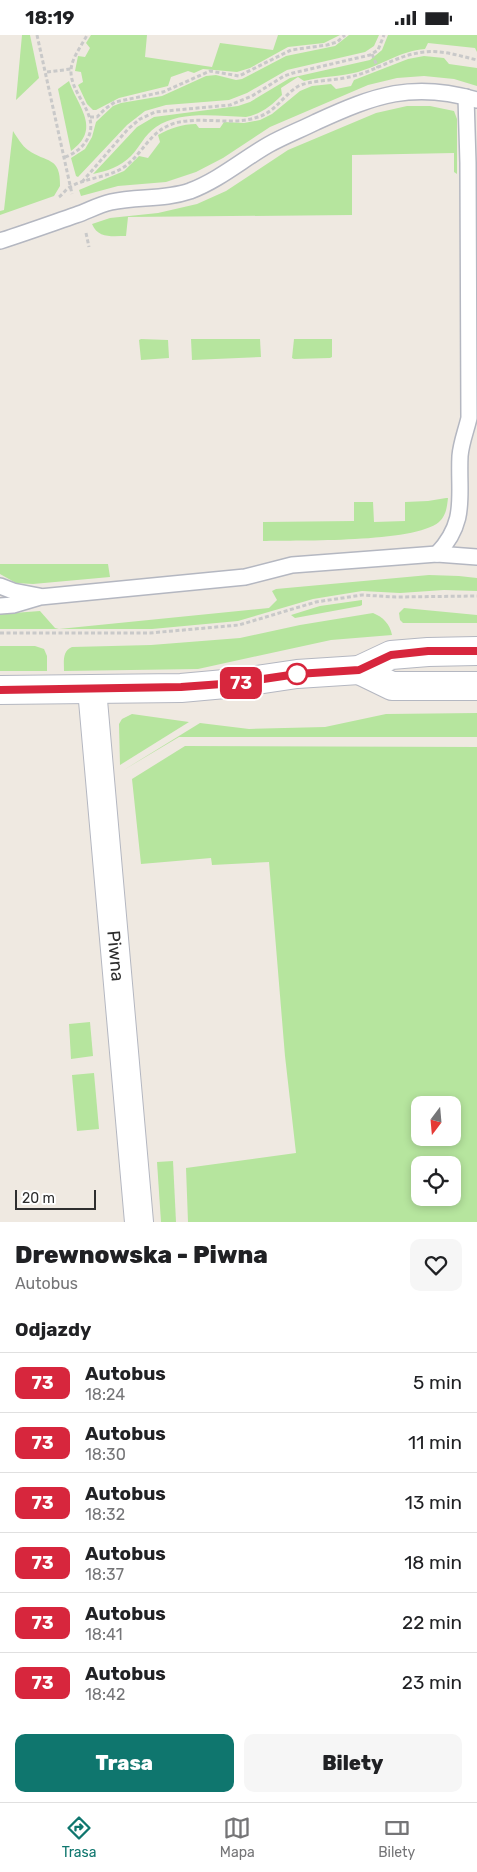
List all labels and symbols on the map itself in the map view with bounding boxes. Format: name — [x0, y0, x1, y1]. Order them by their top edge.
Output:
unlabelled marker — [286, 663, 308, 685]
line badge: 73 — [218, 667, 264, 699]
street label: Piwna — [102, 929, 129, 982]
north arrow — [411, 1096, 461, 1146]
scale bar — [15, 1187, 96, 1210]

